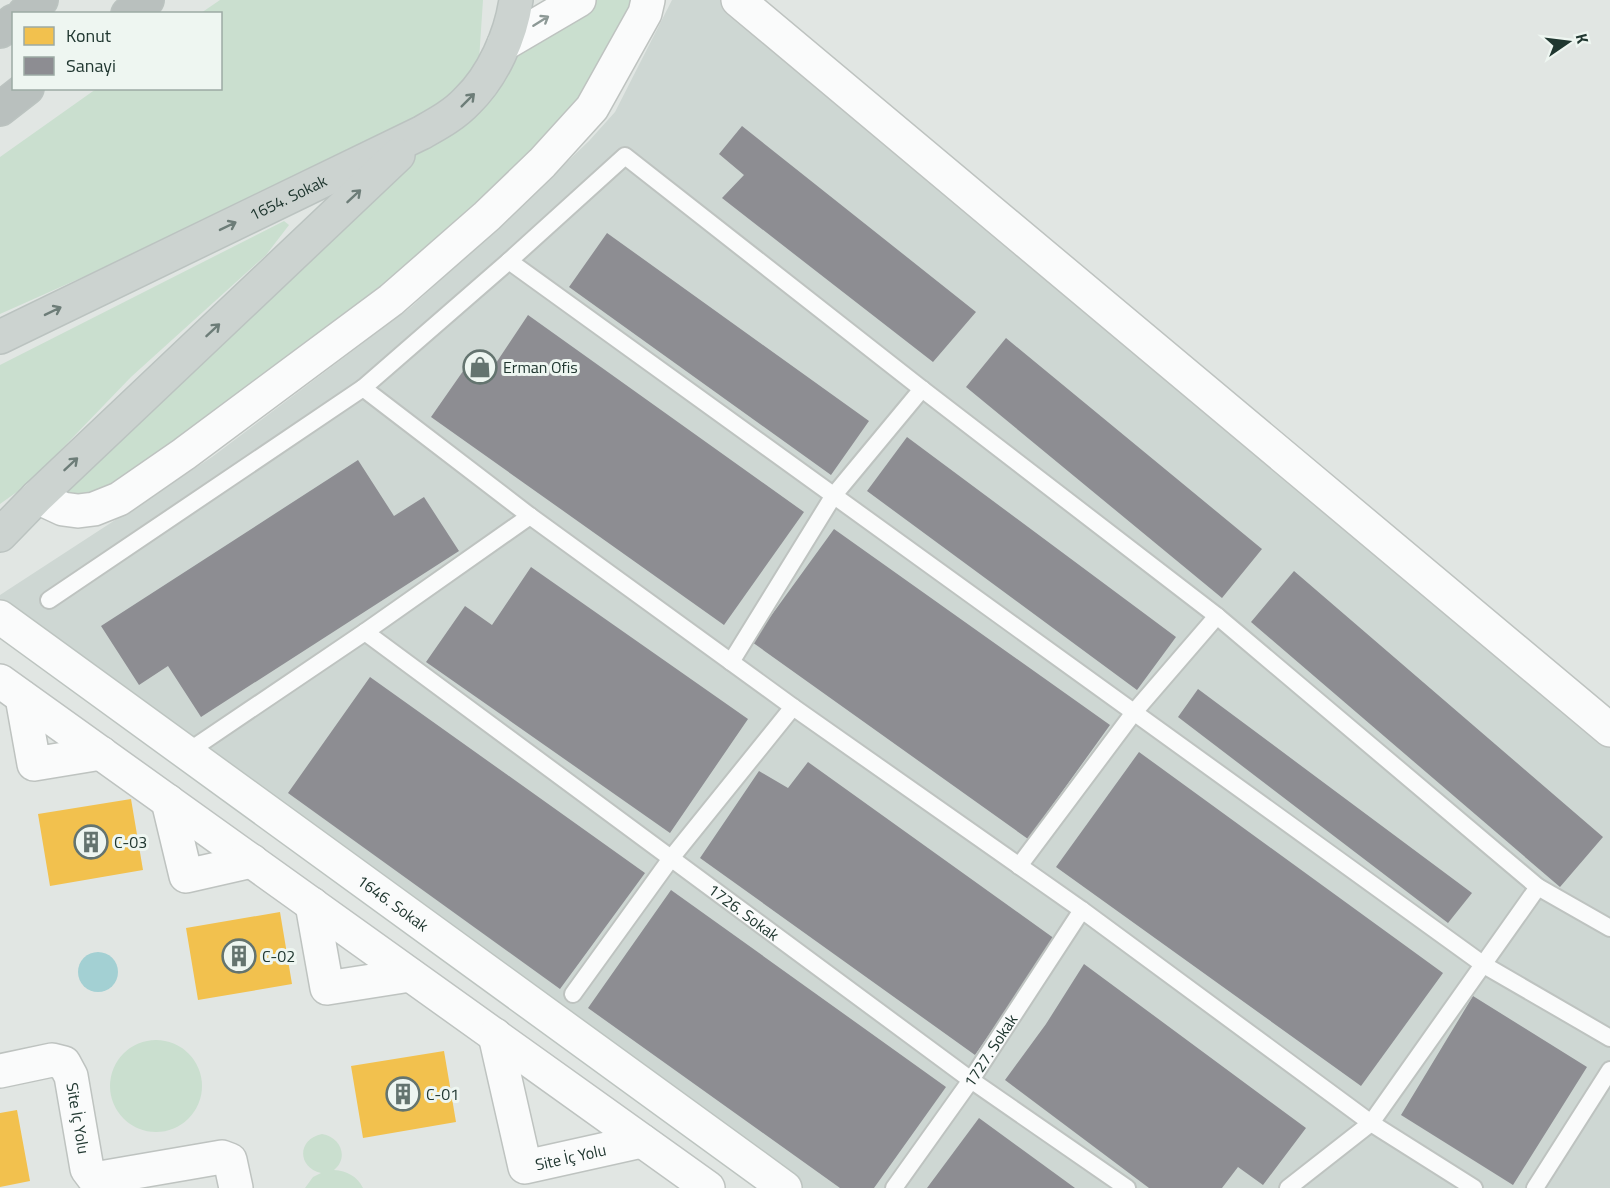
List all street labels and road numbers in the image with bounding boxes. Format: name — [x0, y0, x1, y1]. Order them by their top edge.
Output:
street label: 1654. Sokak — [245, 168, 331, 226]
street label: 1646. Sokak — [352, 869, 434, 937]
street label: 1726. Sokak — [703, 878, 785, 947]
street label: 1727. Sokak — [958, 1009, 1023, 1092]
street label: Site İç Yolu — [60, 1081, 96, 1156]
street label: Site İç Yolu — [533, 1137, 608, 1176]

